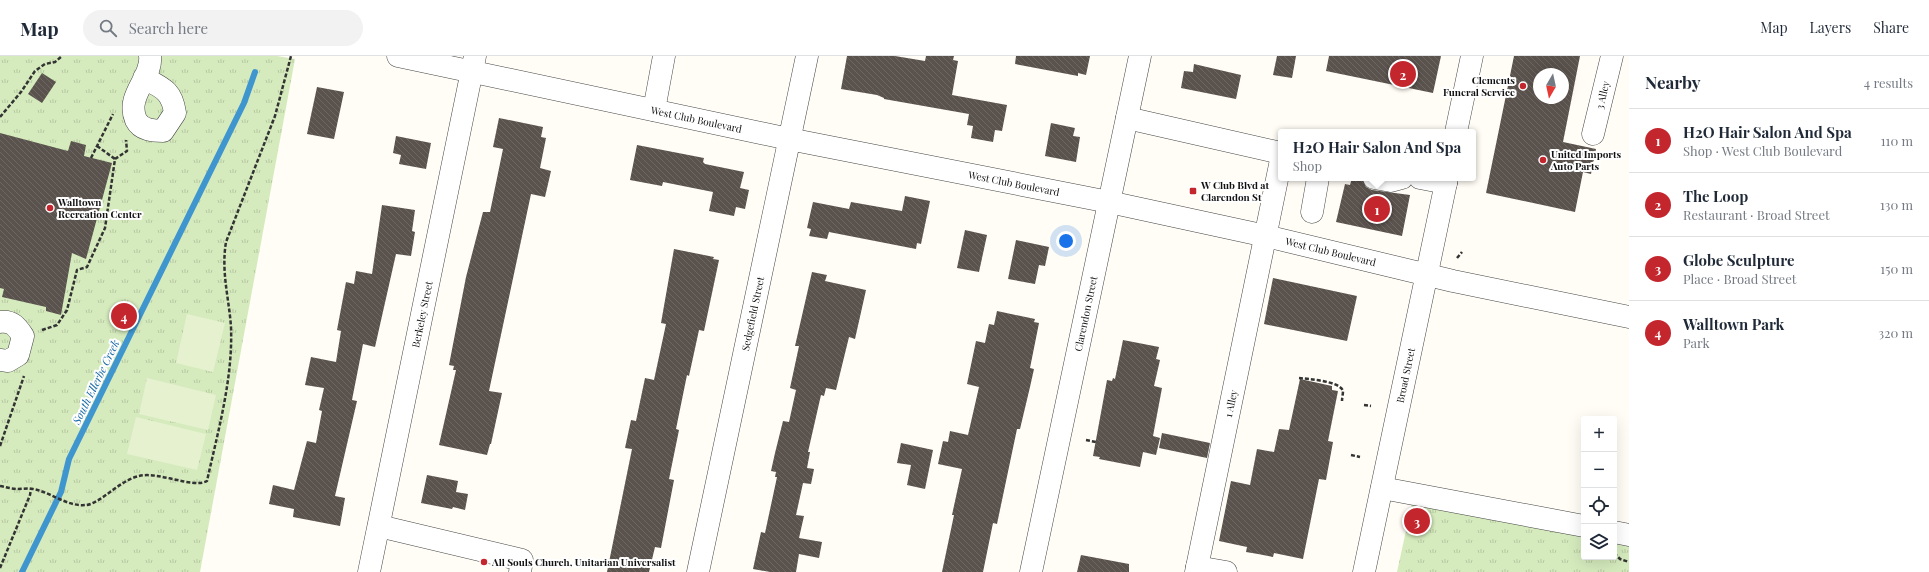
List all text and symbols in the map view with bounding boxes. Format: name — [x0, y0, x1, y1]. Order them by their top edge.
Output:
search box — [83, 10, 363, 46]
text: Map — [20, 15, 59, 41]
icon: search — [97, 17, 119, 39]
text: Search here — [129, 18, 208, 38]
text: Map — [1760, 18, 1788, 37]
text: Layers — [1810, 18, 1851, 37]
text: Share — [1873, 18, 1909, 37]
pin: 2 — [1390, 59, 1416, 89]
north arrow — [1533, 68, 1569, 104]
text: Nearby — [1645, 71, 1700, 93]
place label: Clements Funeral Service — [1443, 73, 1515, 99]
text: 4 results — [1864, 74, 1913, 91]
street label: 3 Alley — [1592, 80, 1613, 111]
marker: Clements Funeral Service — [1518, 81, 1528, 91]
street label: West Club Boulevard — [649, 103, 743, 136]
text: H2O Hair Salon And Spa — [1683, 122, 1852, 142]
popup — [1278, 129, 1476, 181]
text: 1 — [1656, 132, 1660, 149]
text: 110 m — [1881, 132, 1913, 149]
text: H2O Hair Salon And Spa — [1293, 137, 1461, 157]
text: Shop · West Club Boulevard — [1683, 142, 1842, 159]
place label: United Imports Auto Parts — [1550, 147, 1621, 173]
marker: United Imports Auto Parts — [1538, 155, 1548, 165]
text: Shop — [1293, 157, 1322, 174]
street label: West Club Boulevard — [966, 167, 1061, 199]
place label: W Club Blvd at Clarendon St — [1200, 178, 1269, 204]
marker: W Club Blvd at Clarendon St — [1188, 186, 1198, 196]
text: The Loop — [1683, 186, 1748, 206]
pin: 1 — [1364, 194, 1390, 224]
place label: Walltown Recreation Center — [57, 195, 142, 221]
text: 2 — [1655, 196, 1661, 213]
text: 130 m — [1880, 196, 1913, 213]
marker: Walltown Recreation Center — [45, 203, 55, 213]
text: Restaurant · Broad Street — [1683, 206, 1830, 223]
your location — [1056, 231, 1076, 251]
street label: West Club Boulevard — [1283, 234, 1378, 269]
text: Globe Sculpture — [1683, 250, 1795, 270]
text: 3 — [1655, 260, 1661, 277]
text: 150 m — [1880, 260, 1913, 277]
text: Place · Broad Street — [1683, 270, 1796, 287]
street label: Clarendon Street — [1071, 274, 1100, 353]
street label: Sedgefield Street — [738, 275, 767, 352]
street label: Berkeley Street — [408, 279, 436, 349]
pin: 4 — [111, 301, 137, 331]
text: Walltown Park — [1683, 314, 1784, 334]
text: 4 — [1655, 324, 1661, 341]
text: 320 m — [1878, 324, 1913, 341]
text: Park — [1683, 334, 1710, 351]
water label: South Ellerbe Creek — [68, 337, 123, 427]
street label: Broad Street — [1393, 346, 1418, 404]
street label: 1 Alley — [1221, 389, 1240, 419]
map controls — [1581, 416, 1617, 560]
button: + — [1581, 416, 1617, 452]
button: − — [1581, 452, 1617, 488]
button: locate — [1581, 488, 1617, 524]
pin: 3 — [1404, 506, 1430, 536]
button: layers — [1581, 524, 1617, 560]
place label: All Souls Church, Unitarian Universalist — [491, 555, 676, 569]
marker: All Souls Church, Unitarian Universalist — [479, 557, 489, 567]

